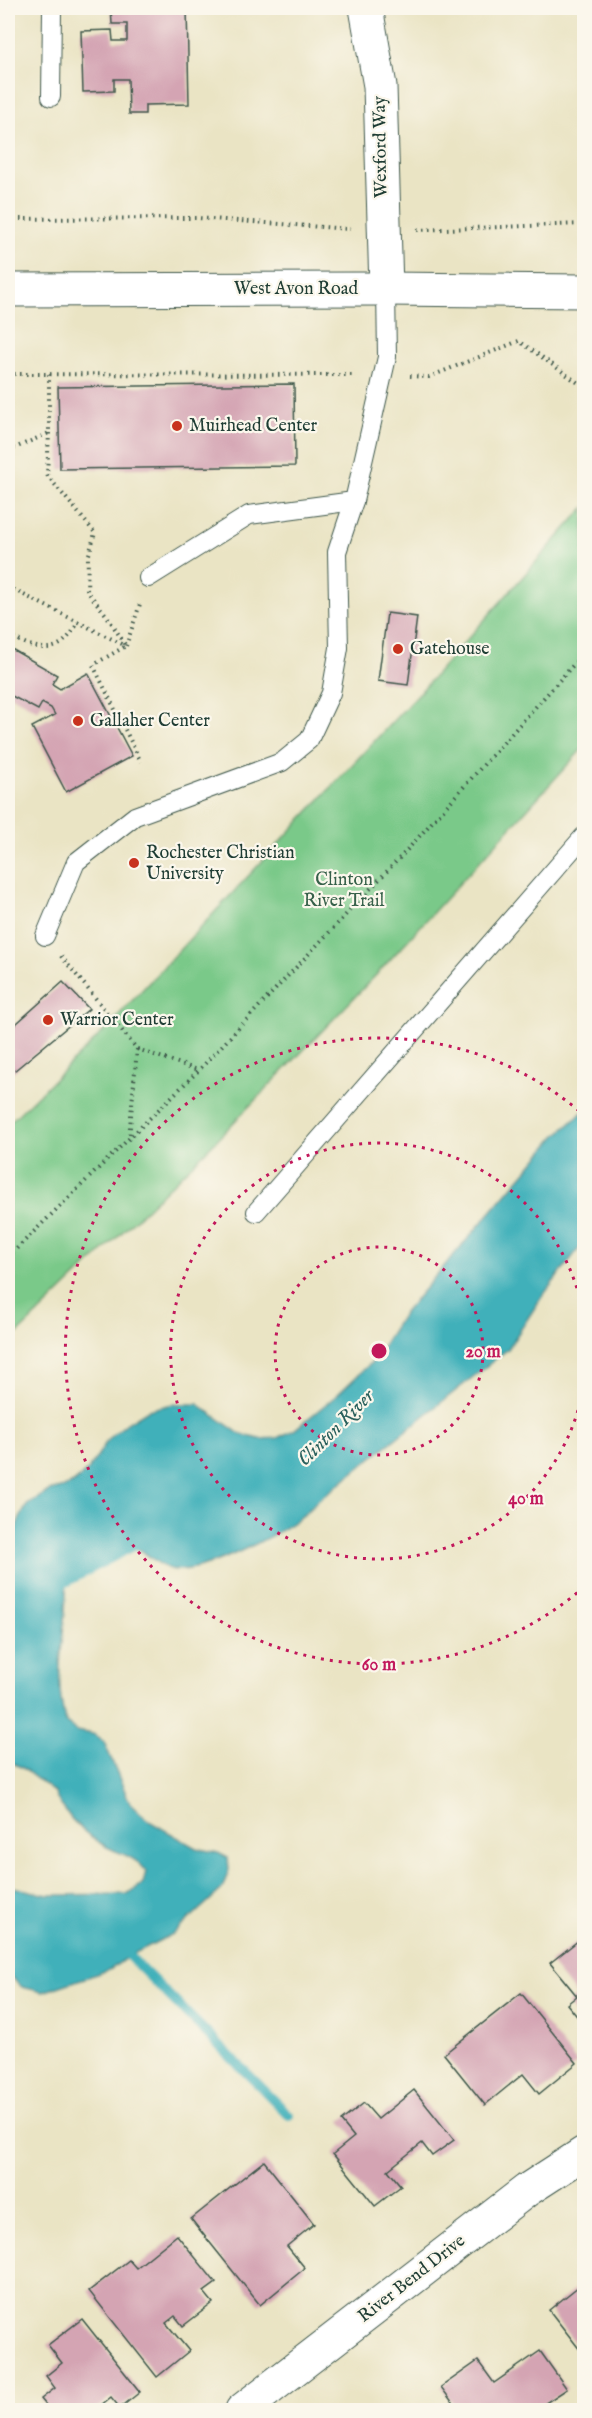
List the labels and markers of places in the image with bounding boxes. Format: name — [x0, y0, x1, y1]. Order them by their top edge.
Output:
place label: Muirhead Center — [189, 415, 318, 438]
marker: Muirhead Center — [170, 419, 184, 433]
place label: Gatehouse — [410, 638, 490, 661]
marker: Gatehouse — [391, 642, 405, 656]
place label: Gallaher Center — [90, 710, 210, 733]
marker: Gallaher Center — [71, 714, 85, 728]
place label: Rochester Christian University — [146, 842, 295, 886]
marker: Rochester Christian University — [127, 856, 141, 870]
place label: Warrior Center — [60, 1009, 174, 1032]
marker: Warrior Center — [41, 1013, 55, 1027]
centre of rings — [369, 1341, 389, 1361]

